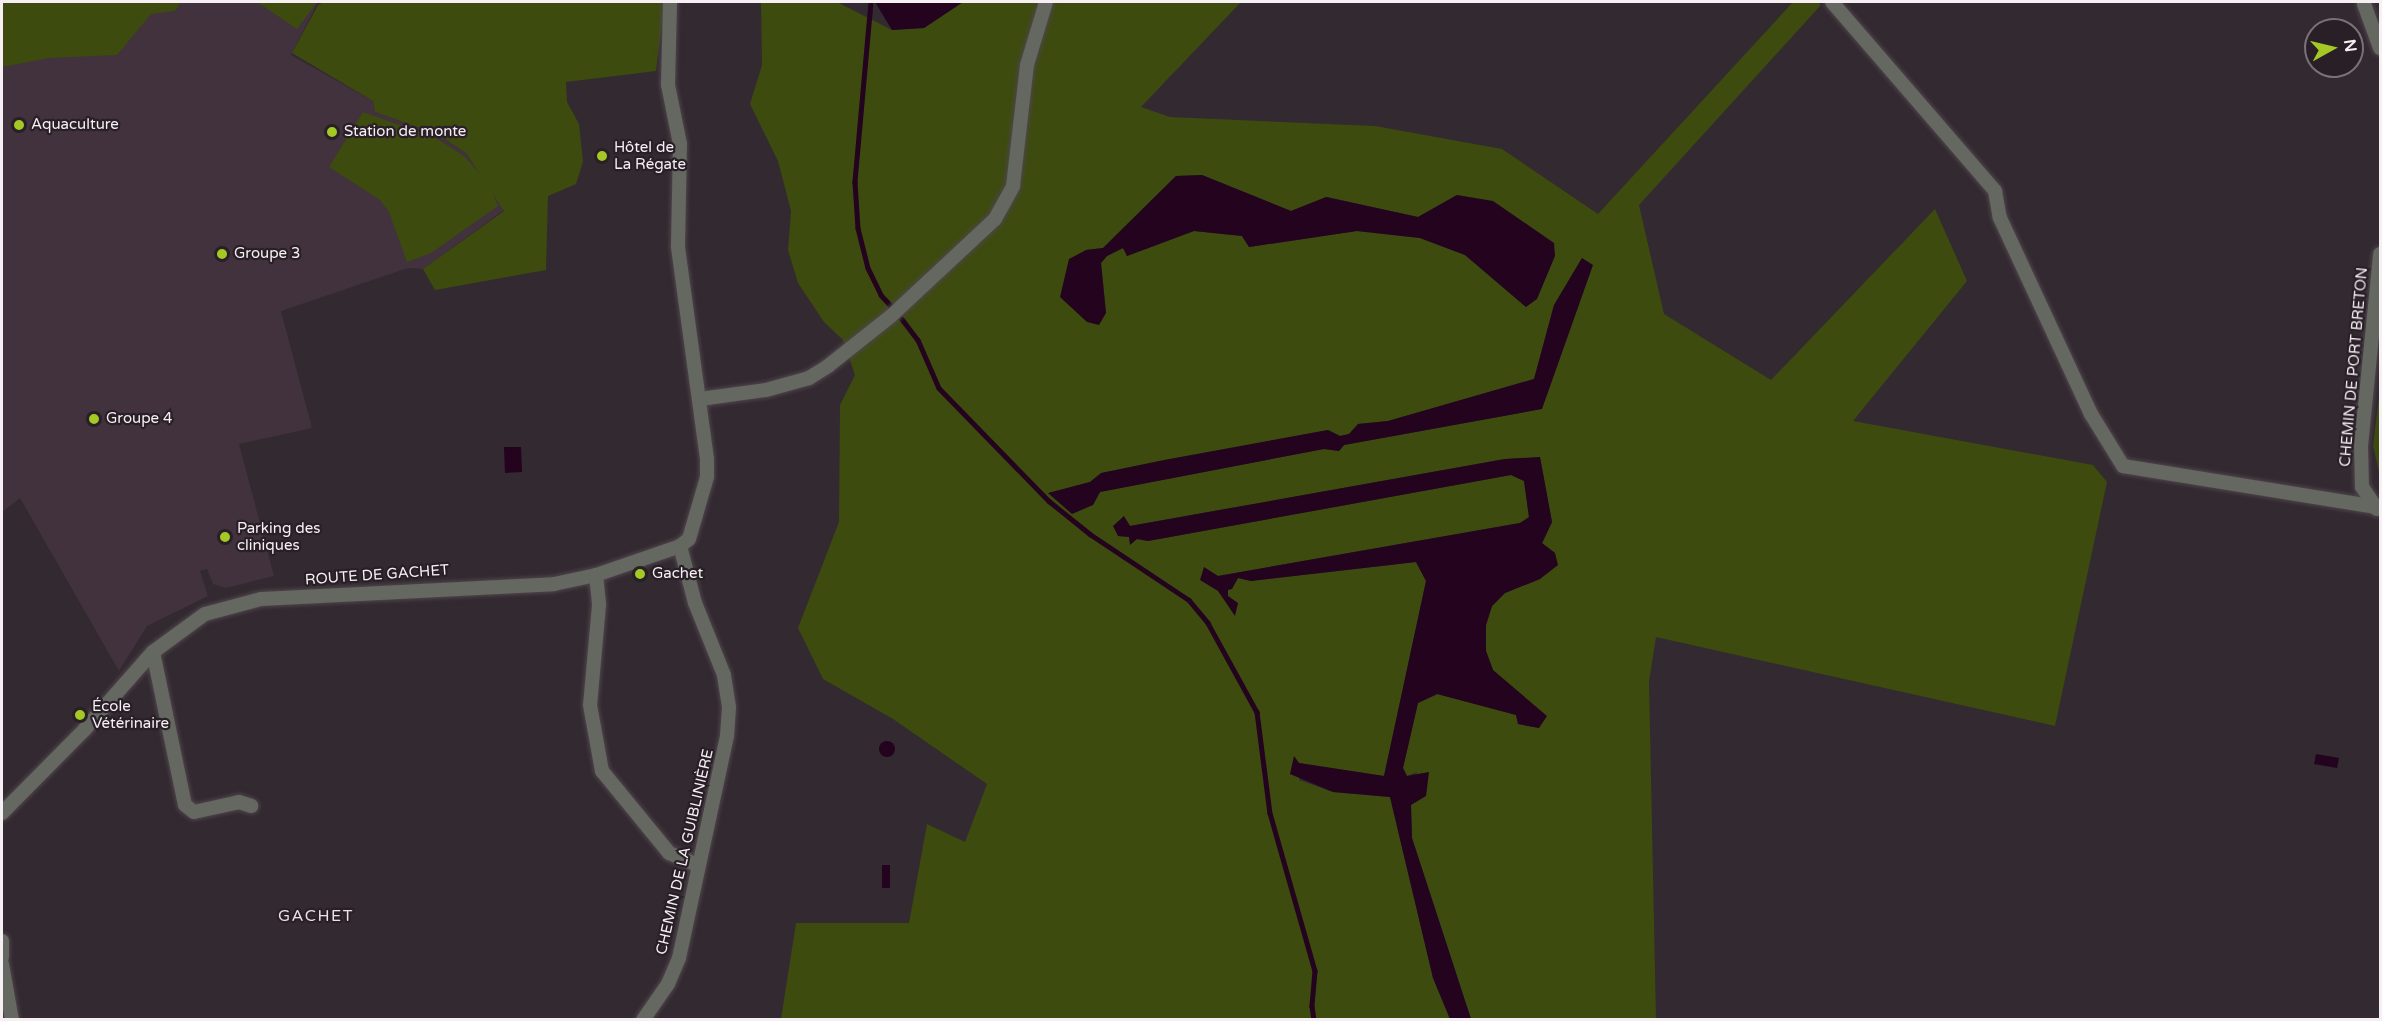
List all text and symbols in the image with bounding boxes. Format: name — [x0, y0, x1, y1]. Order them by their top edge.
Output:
north arrow — [2304, 18, 2364, 78]
text: N — [2339, 38, 2361, 54]
place label: Aquaculture — [31, 116, 119, 134]
marker: Aquaculture — [12, 118, 26, 132]
place label: Station de monte — [344, 123, 466, 141]
marker: Station de monte — [325, 125, 339, 139]
place label: Hôtel de La Régate — [614, 138, 686, 173]
marker: Hôtel de La Régate — [595, 149, 609, 163]
place label: Groupe 3 — [234, 245, 300, 263]
marker: Groupe 3 — [215, 247, 229, 261]
street label: CHEMIN DE PORT BRETON — [2336, 266, 2372, 468]
place label: Groupe 4 — [106, 410, 172, 428]
marker: Groupe 4 — [87, 412, 101, 426]
place label: Parking des cliniques — [237, 519, 320, 554]
marker: Parking des cliniques — [218, 530, 232, 544]
street label: ROUTE DE GACHET — [304, 561, 450, 589]
place label: Gachet — [652, 565, 703, 583]
marker: Gachet — [633, 567, 647, 581]
place label: École Vétérinaire — [92, 697, 169, 732]
marker: École Vétérinaire — [73, 708, 87, 722]
street label: CHEMIN DE LA GUIBLINIÈRE — [653, 747, 717, 957]
district label: GACHET — [278, 906, 354, 926]

